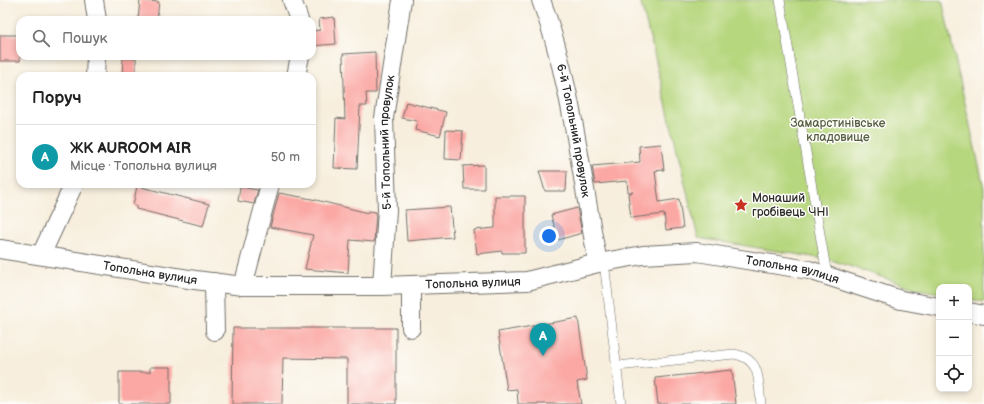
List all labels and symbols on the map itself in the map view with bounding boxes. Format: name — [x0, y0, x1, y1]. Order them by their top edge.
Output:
street label: 6-й Топольний провулок — [553, 62, 593, 199]
street label: 5-й Топольний провулок — [377, 73, 399, 210]
park label: Замарстинівське кладовище — [791, 116, 886, 145]
place label: Монаший гробівець ЧНІ — [752, 191, 829, 220]
place icon: Монаший гробівець ЧНІ — [733, 197, 749, 213]
your location — [539, 226, 559, 246]
street label: Топольна вулиця — [744, 253, 841, 287]
street label: Топольна вулиця — [102, 258, 199, 288]
street label: Топольна вулиця — [425, 274, 521, 292]
pin: A — [530, 323, 556, 356]

